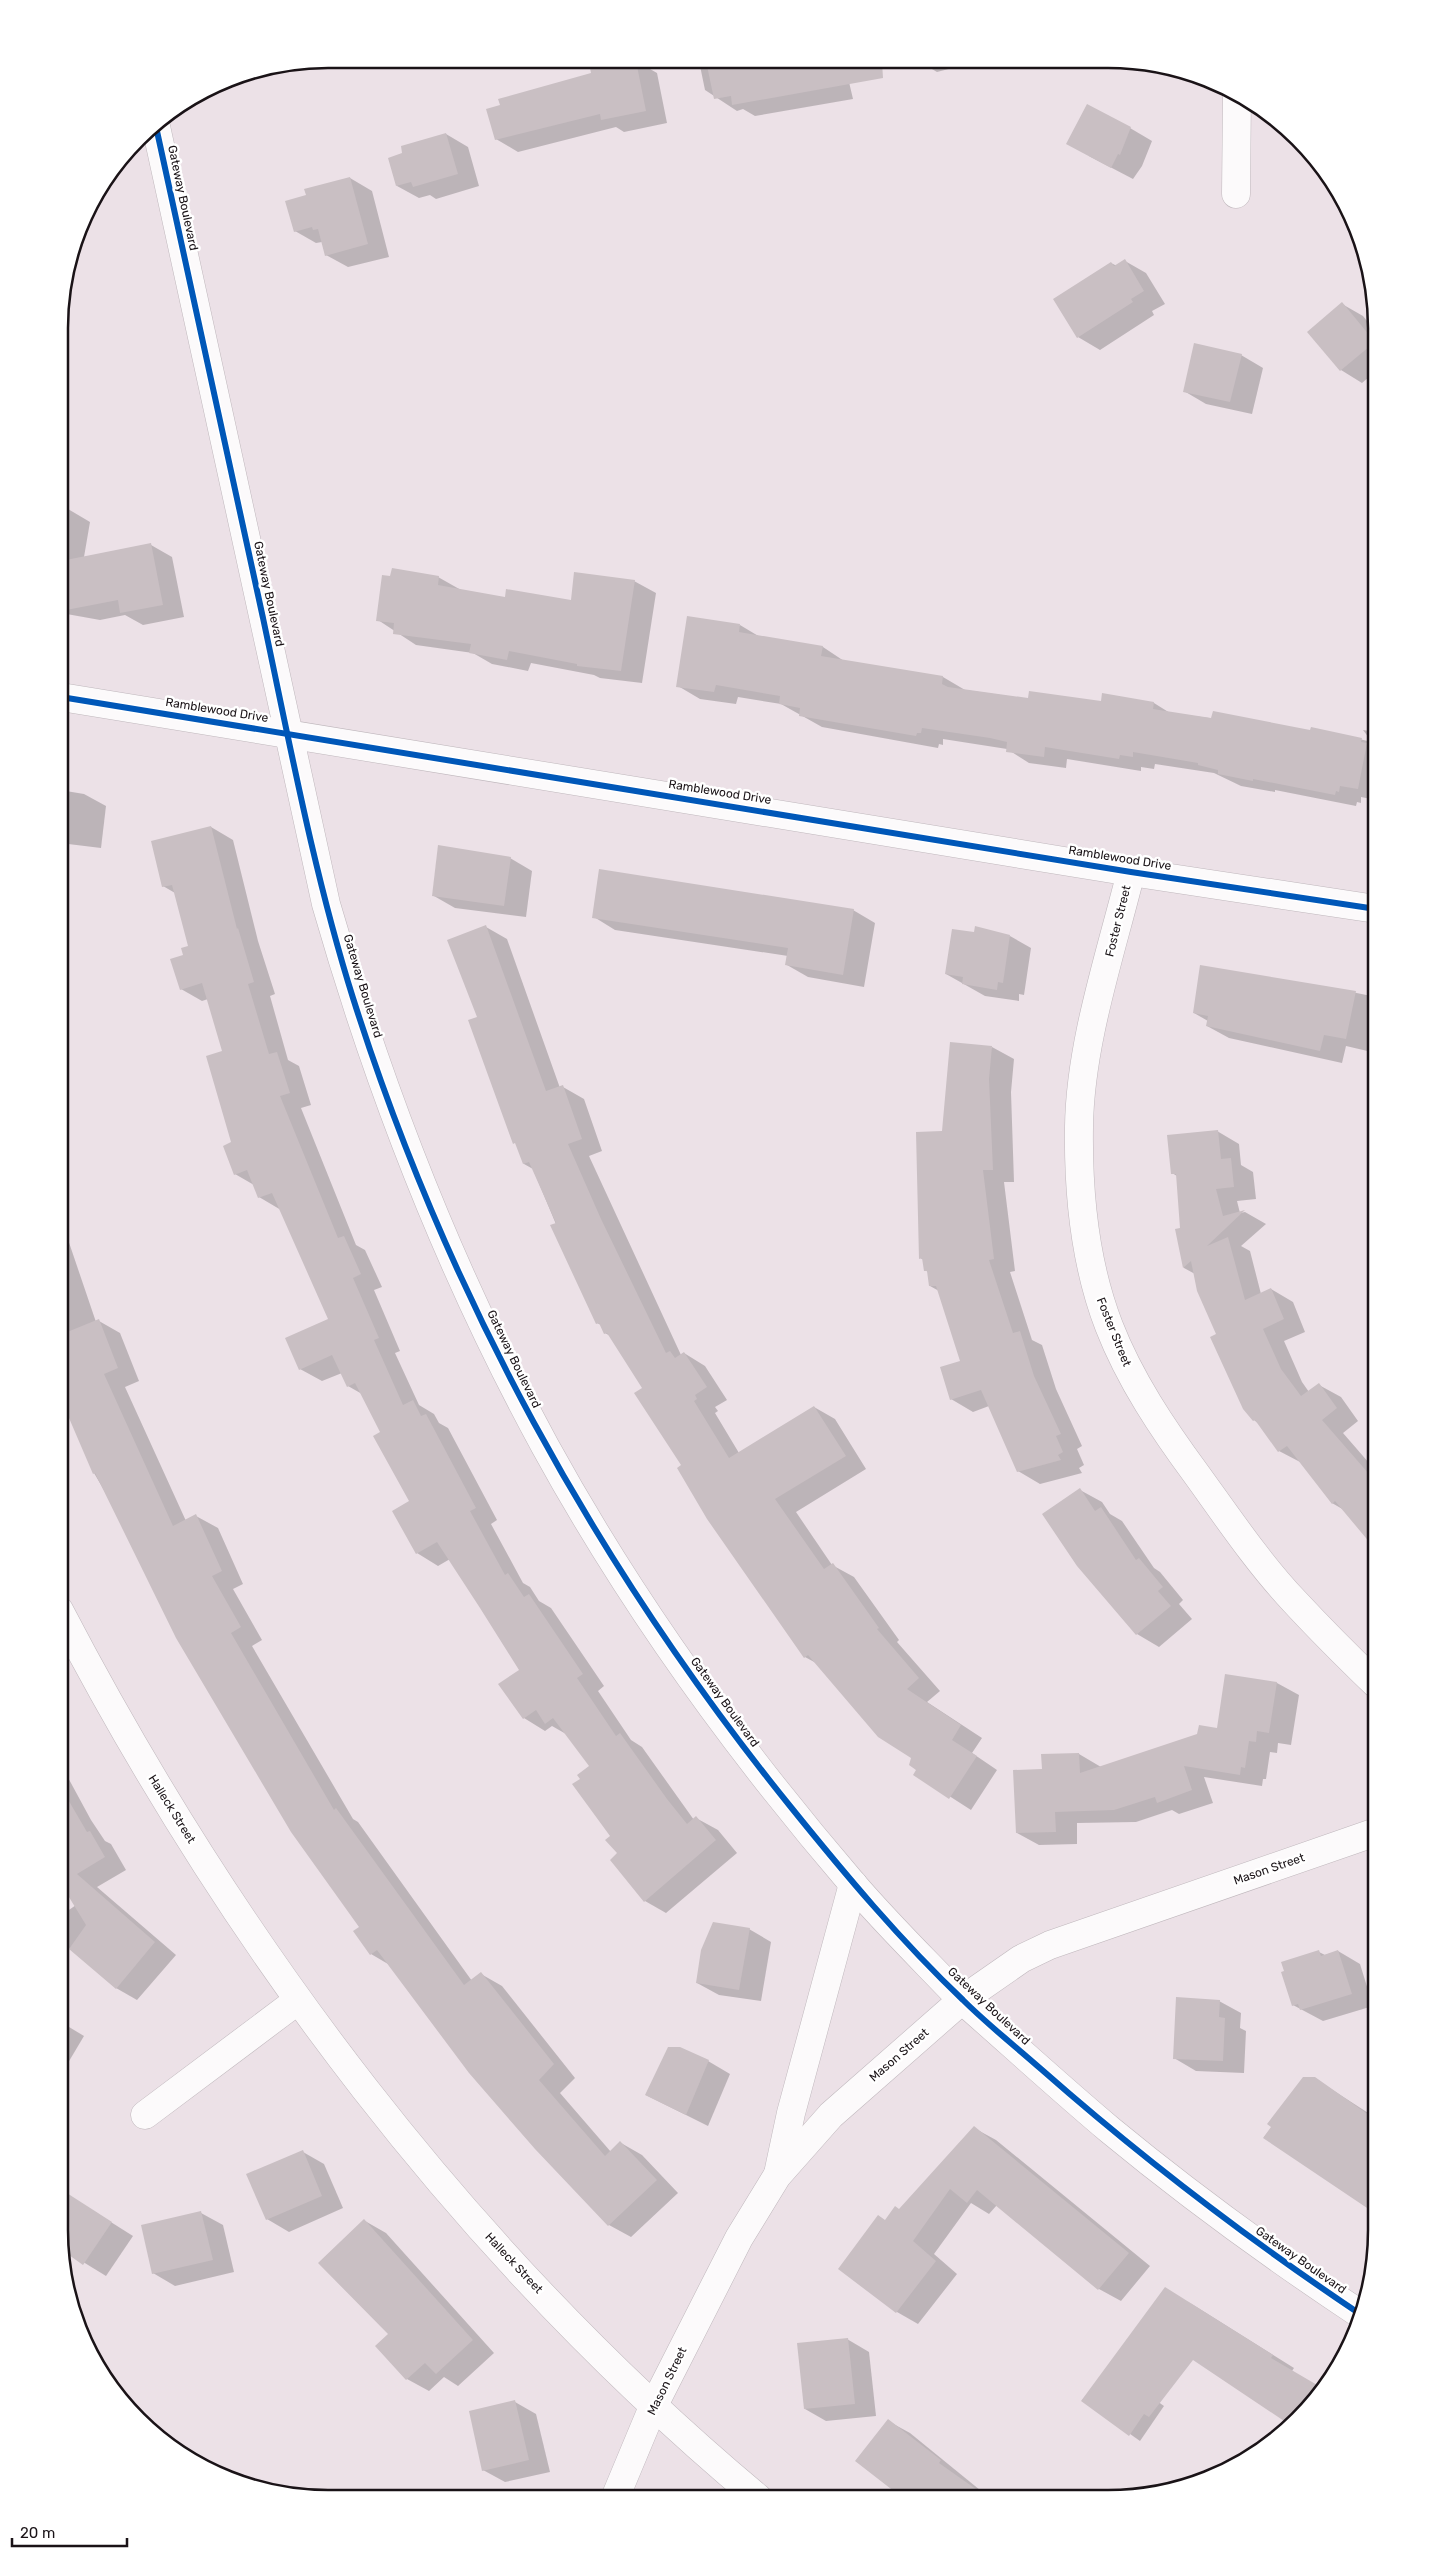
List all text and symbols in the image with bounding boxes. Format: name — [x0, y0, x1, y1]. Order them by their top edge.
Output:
street label: Gateway Boulevard — [165, 144, 201, 252]
street label: Gateway Boulevard — [251, 540, 287, 648]
street label: Ramblewood Drive — [165, 695, 270, 725]
street label: Ramblewood Drive — [668, 777, 773, 807]
street label: Ramblewood Drive — [1068, 843, 1173, 873]
street label: Foster Street — [1102, 883, 1134, 958]
street label: Gateway Boulevard — [341, 933, 385, 1039]
street label: Foster Street — [1094, 1295, 1134, 1369]
street label: Gateway Boulevard — [484, 1308, 544, 1410]
street label: Gateway Boulevard — [688, 1654, 762, 1750]
street label: Halleck Street — [145, 1772, 199, 1846]
street label: Mason Street — [1232, 1850, 1307, 1888]
street label: Gateway Boulevard — [945, 1964, 1033, 2048]
street label: Mason Street — [866, 2025, 932, 2085]
street label: Gateway Boulevard — [1253, 2223, 1349, 2297]
street label: Halleck Street — [482, 2230, 546, 2297]
street label: Mason Street — [644, 2344, 690, 2417]
scale bar — [12, 2516, 128, 2548]
text: 20 m — [20, 2524, 55, 2542]

